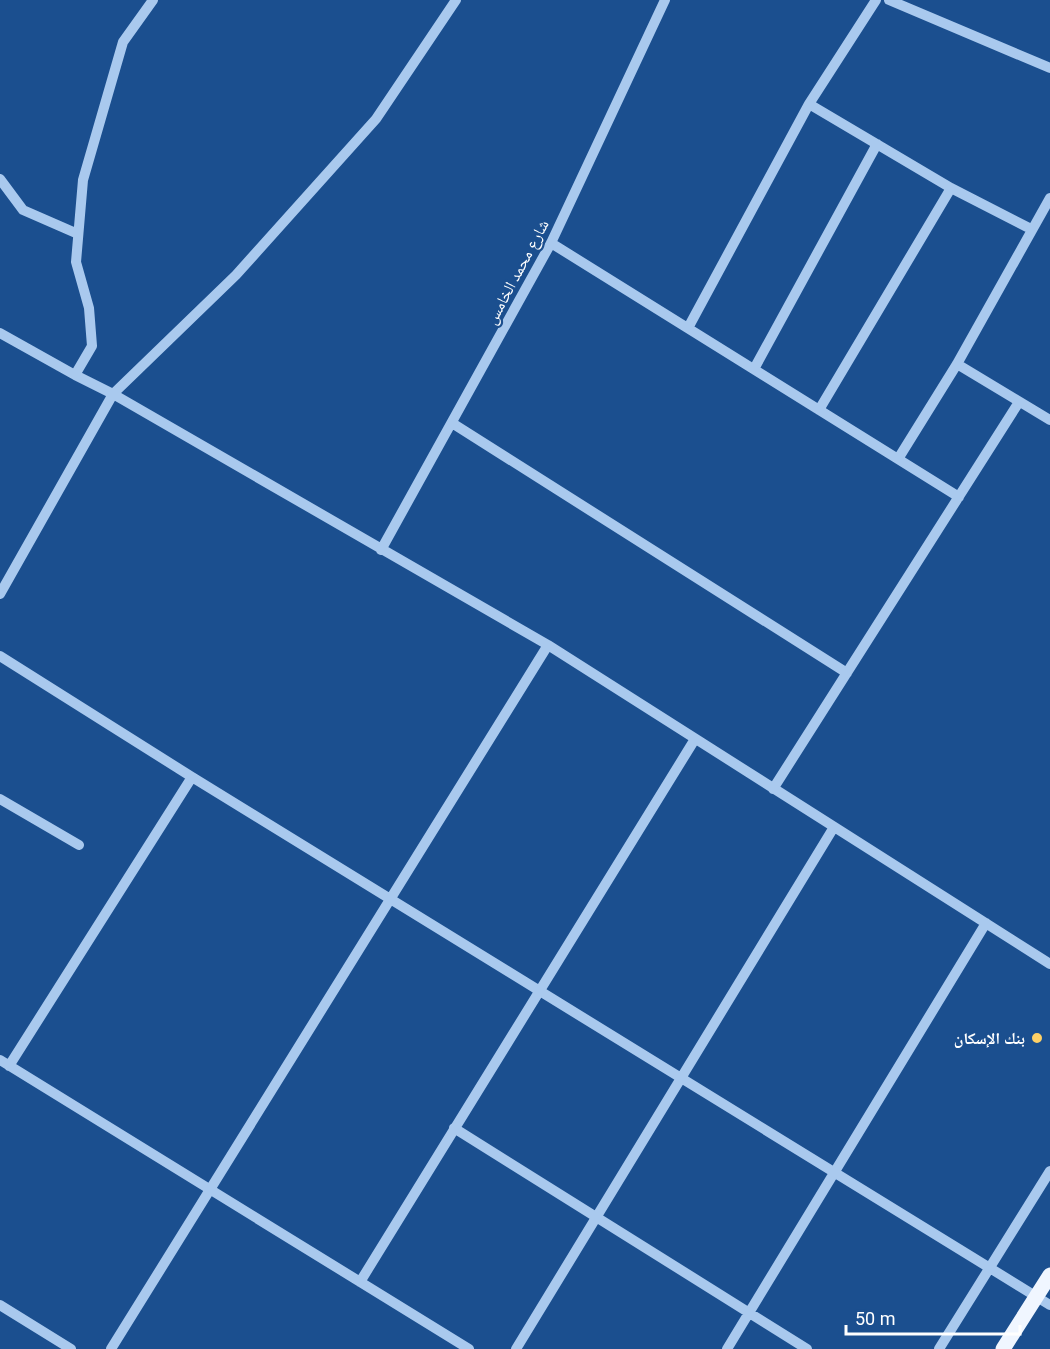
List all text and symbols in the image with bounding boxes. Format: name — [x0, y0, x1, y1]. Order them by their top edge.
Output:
street label: شارع محمد الخامس — [481, 216, 553, 328]
place label: بنك الإسكان — [954, 1029, 1025, 1048]
marker: بنك الإسكان — [1030, 1031, 1044, 1045]
scale bar — [846, 1298, 1020, 1336]
text: 50 m — [855, 1308, 895, 1329]

